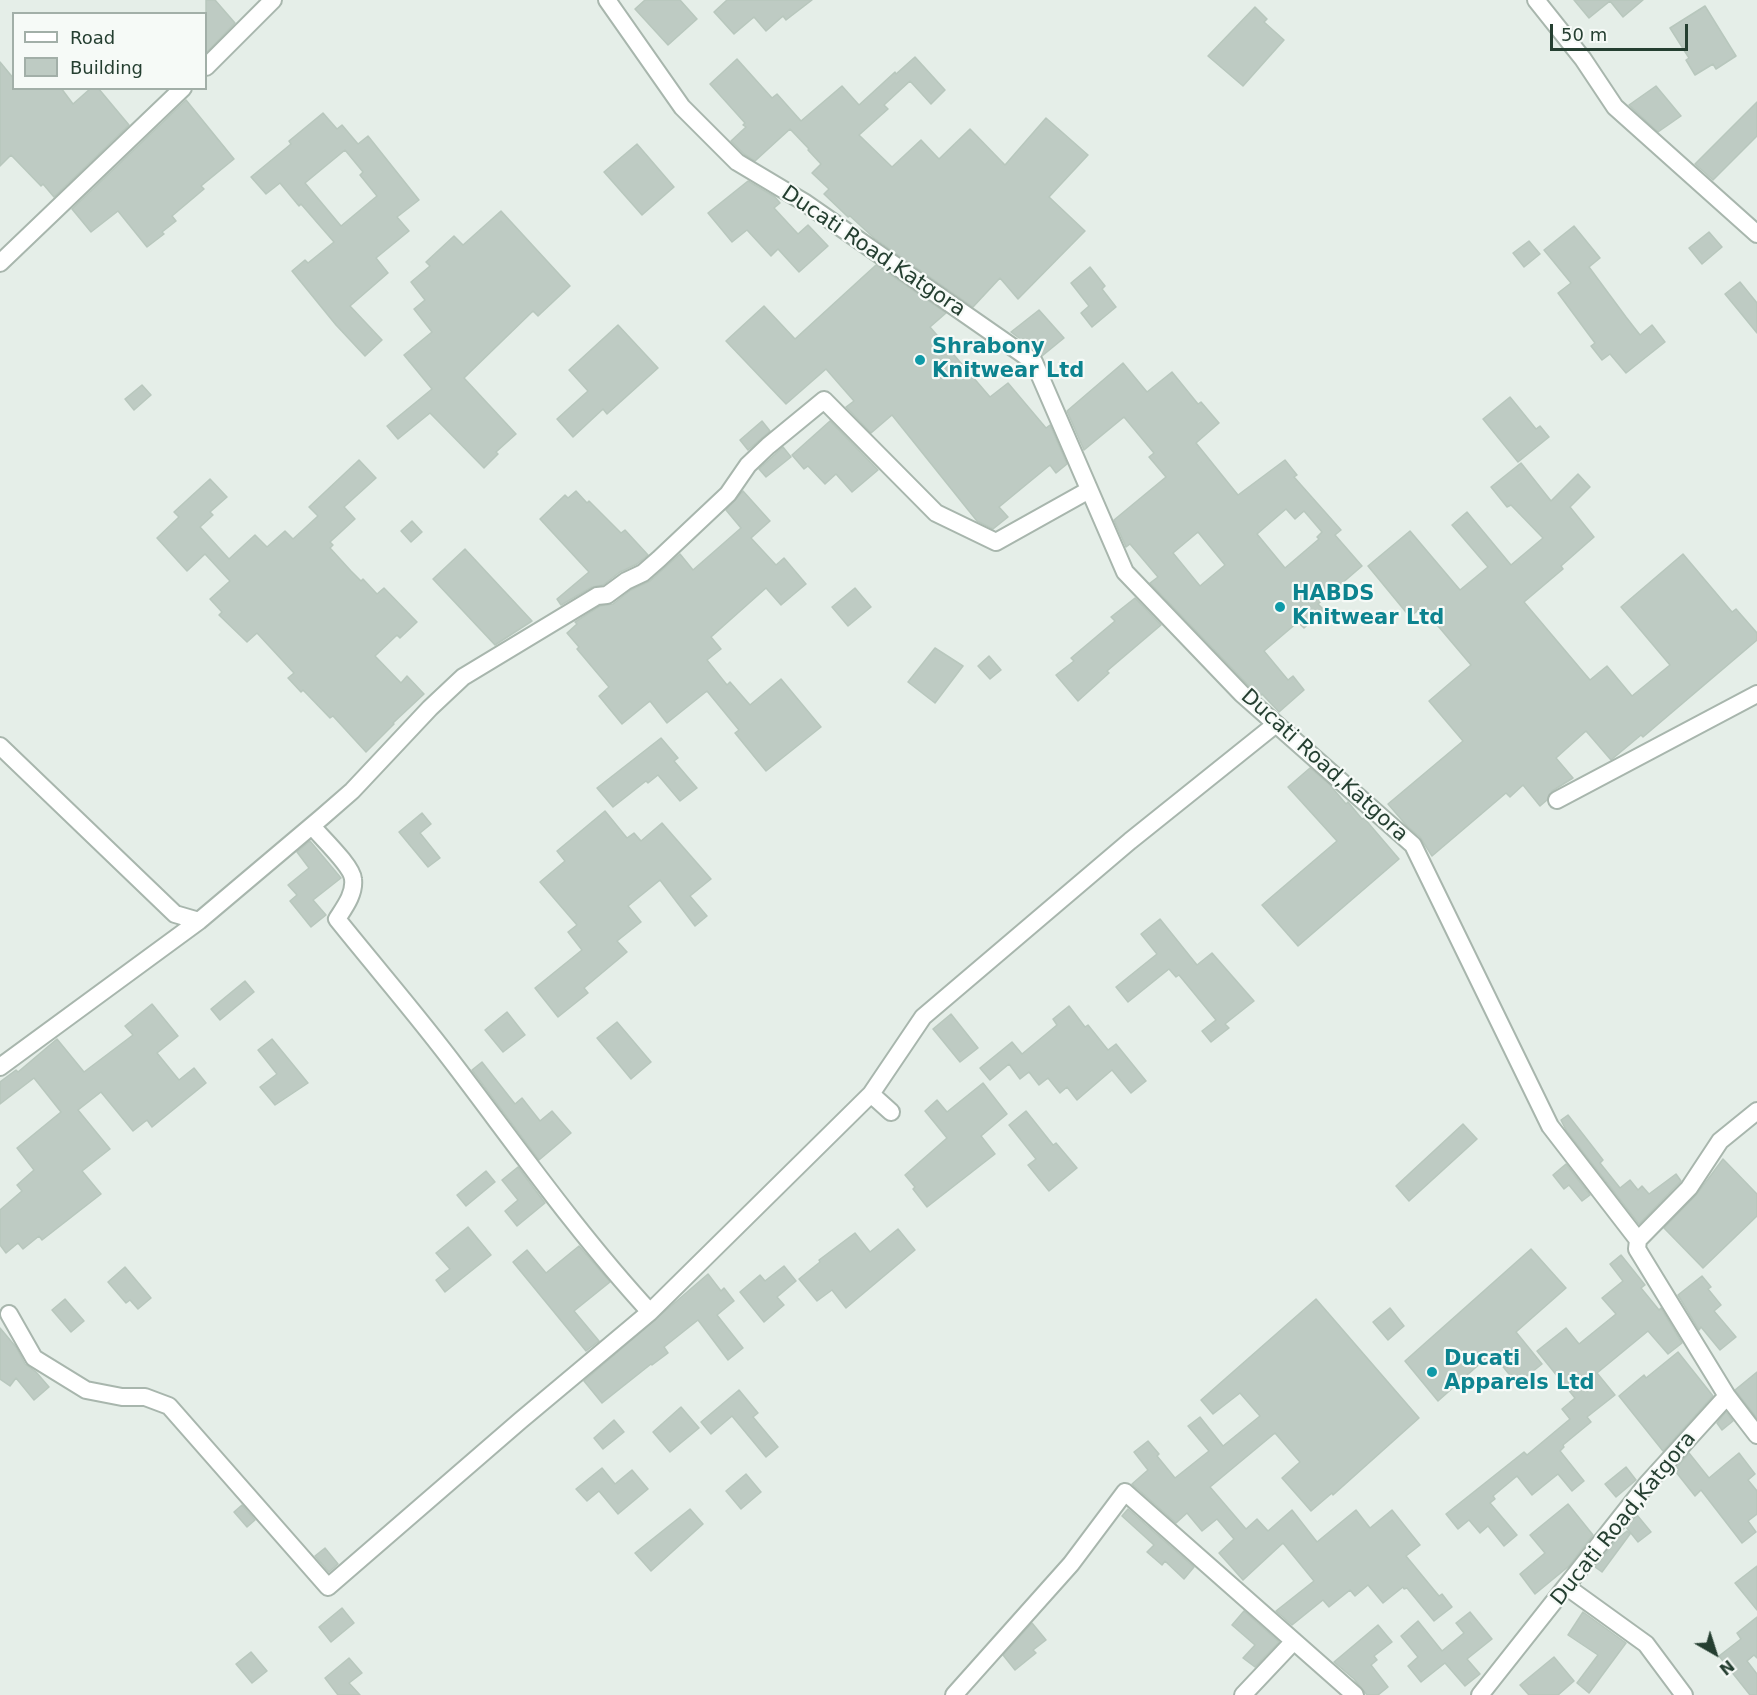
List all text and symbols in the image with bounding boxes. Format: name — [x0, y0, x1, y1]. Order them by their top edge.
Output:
legend — [12, 12, 207, 90]
scale bar — [1553, 12, 1691, 50]
text: 50 m — [1561, 24, 1607, 45]
text: Road — [70, 27, 115, 48]
text: Building — [70, 57, 143, 78]
street label: Ducati Road,Katgora — [776, 181, 970, 323]
place label: Shrabony Knitwear Ltd — [932, 335, 1084, 385]
marker: Shrabony Knitwear Ltd — [913, 353, 927, 367]
place label: HABDS Knitwear Ltd — [1292, 582, 1444, 632]
marker: HABDS Knitwear Ltd — [1273, 600, 1287, 614]
street label: Ducati Road,Katgora — [1235, 684, 1413, 848]
place label: Ducati Apparels Ltd — [1444, 1347, 1595, 1397]
marker: Ducati Apparels Ltd — [1425, 1365, 1439, 1379]
street label: Ducati Road,Katgora — [1546, 1427, 1702, 1611]
north arrow — [1685, 1623, 1745, 1683]
text: N — [1715, 1656, 1738, 1679]

